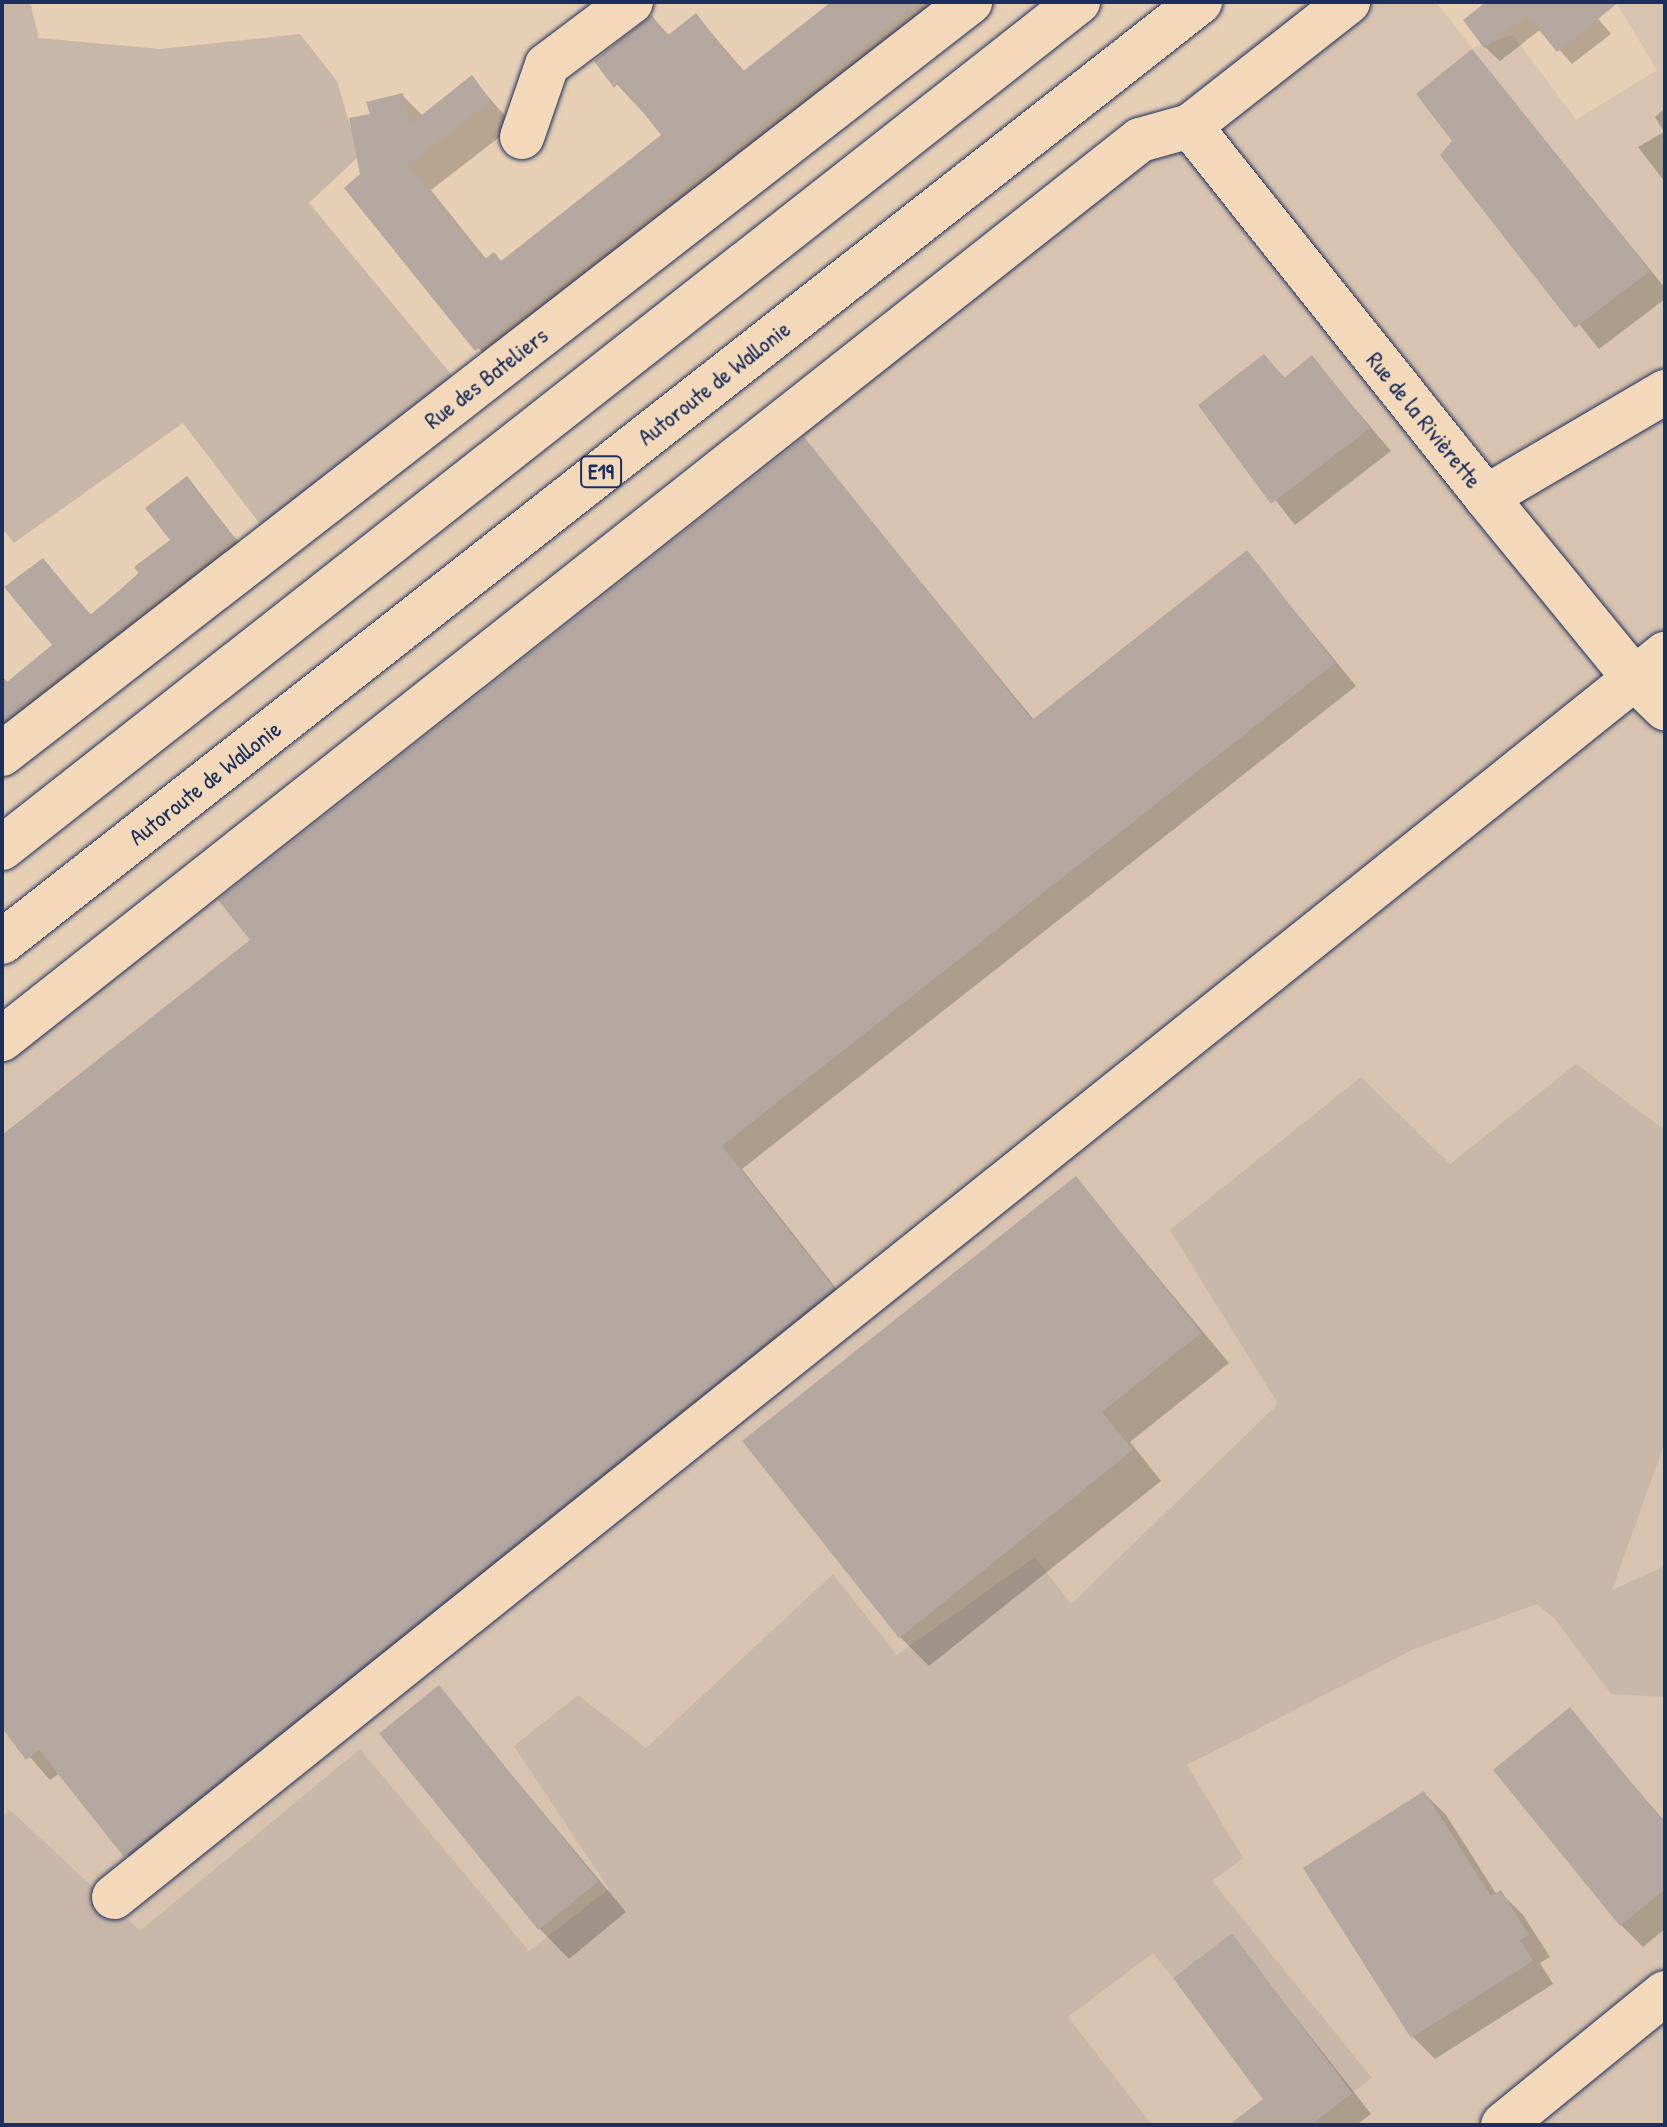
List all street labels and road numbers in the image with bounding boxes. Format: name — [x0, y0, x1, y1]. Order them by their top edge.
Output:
street label: Autoroute de Wallonie — [632, 315, 796, 451]
street label: Rue des Bateliers — [419, 321, 553, 435]
street label: Rue de la Rivièrette — [1360, 346, 1488, 494]
road number: E19 — [579, 454, 623, 490]
street label: Autoroute de Wallonie — [123, 715, 287, 851]

